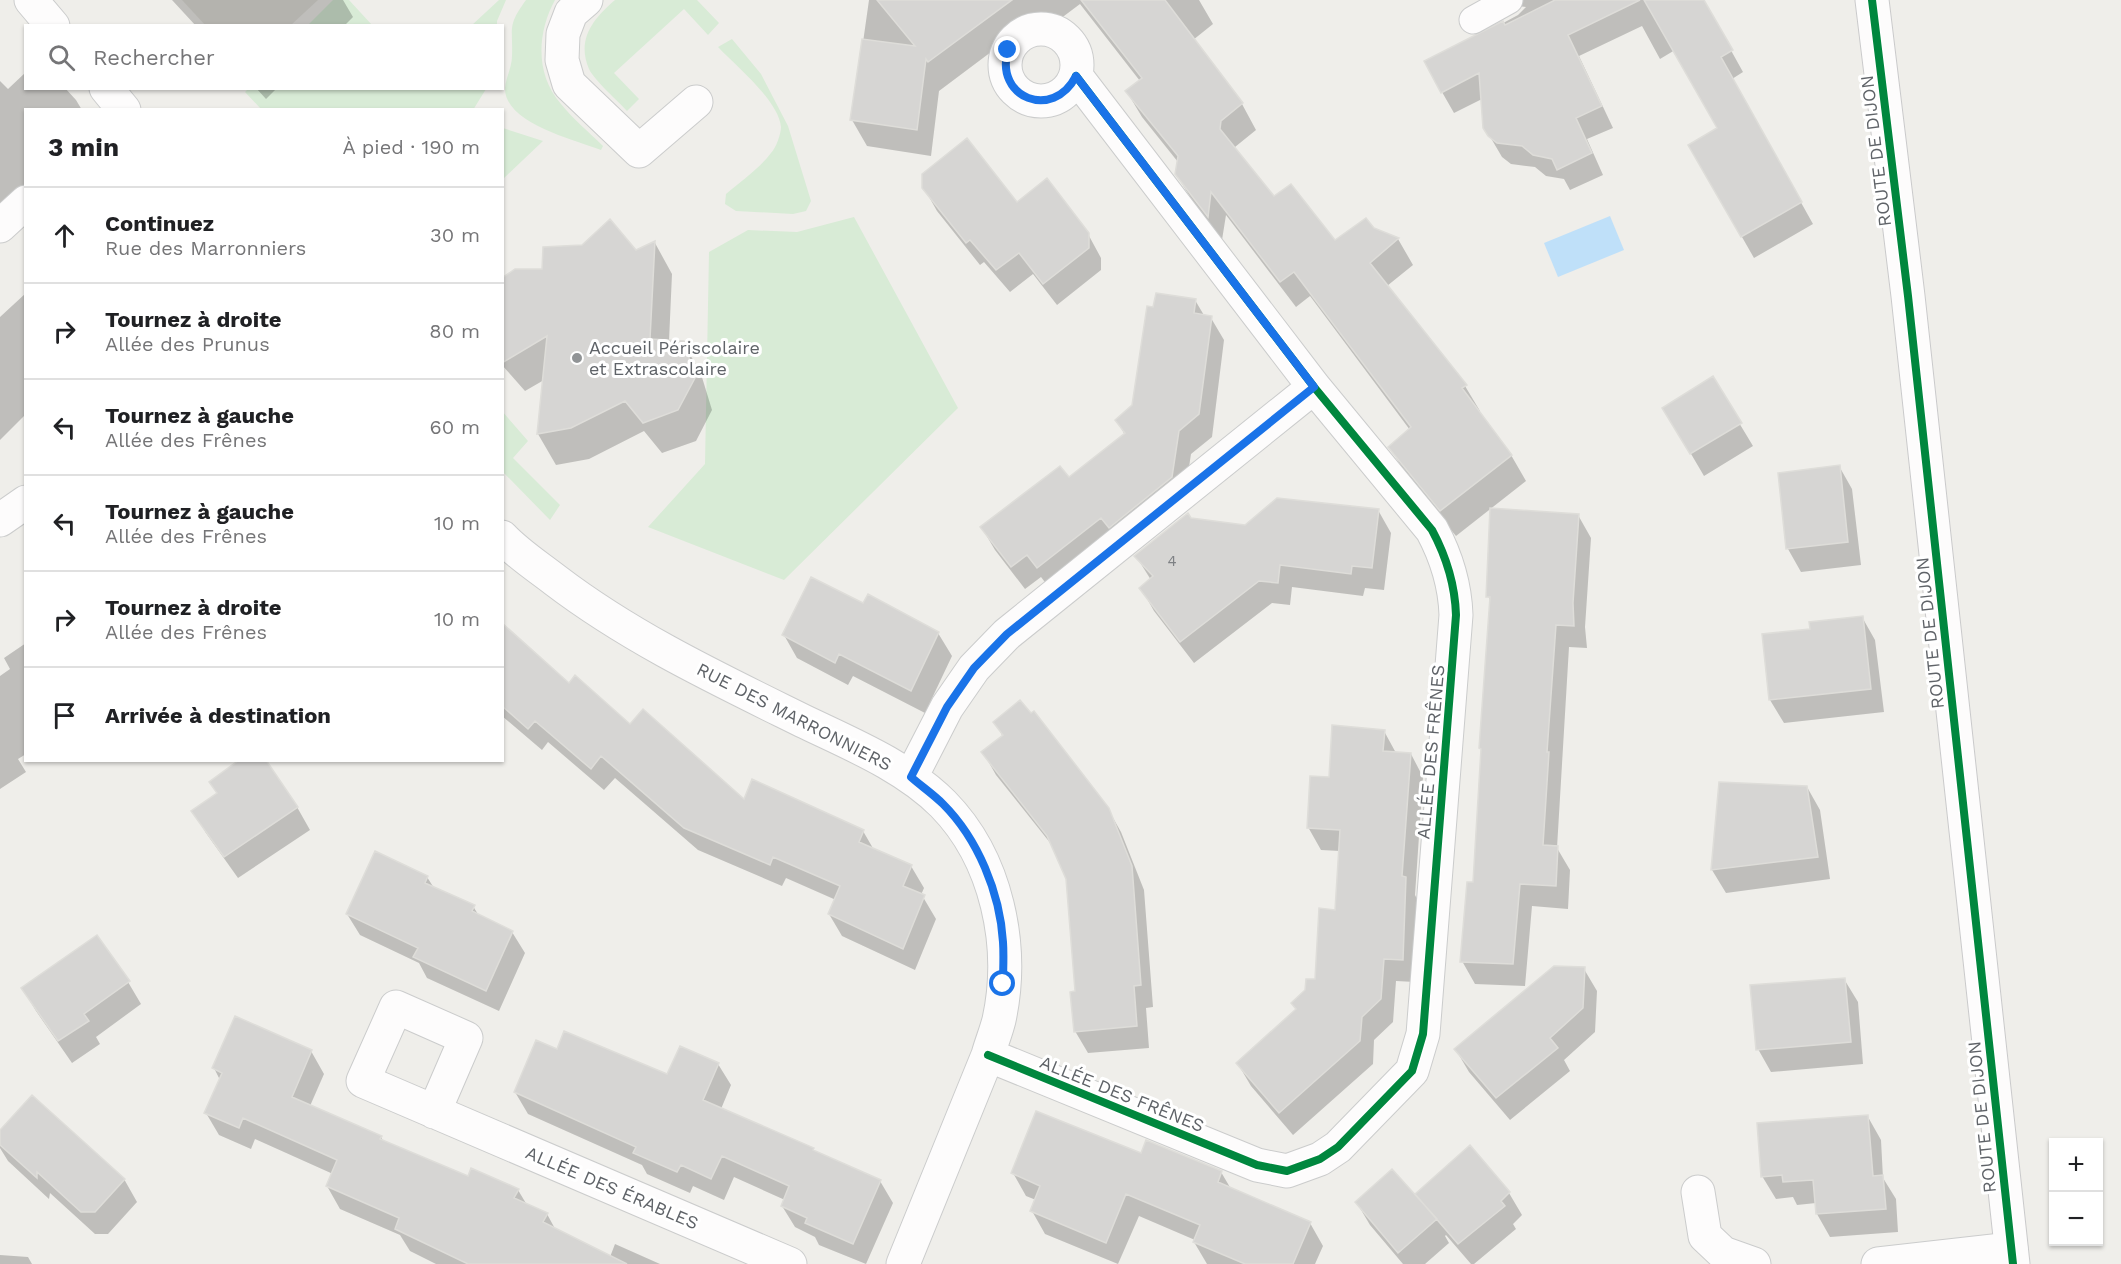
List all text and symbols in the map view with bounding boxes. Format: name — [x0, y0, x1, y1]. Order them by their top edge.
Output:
search box — [24, 24, 504, 90]
route end — [994, 36, 1020, 62]
icon: search — [45, 41, 78, 74]
text: Rechercher — [93, 45, 215, 70]
street label: ROUTE DE DIJON — [1856, 74, 1895, 228]
text: 3 min — [48, 132, 119, 162]
text: À pied · 190 m — [343, 135, 480, 159]
text: Continuez — [105, 211, 214, 236]
icon: ahead — [48, 219, 81, 252]
text: 30 m — [430, 223, 480, 247]
text: Rue des Marronniers — [105, 236, 306, 260]
text: Tournez à droite — [105, 307, 282, 332]
icon: right — [48, 315, 81, 348]
text: 80 m — [429, 319, 480, 343]
text: Allée des Prunus — [105, 332, 270, 356]
place label: Accueil Périscolaire et Extrascolaire — [589, 337, 760, 379]
marker: Accueil Périscolaire et Extrascolaire — [570, 351, 584, 365]
text: Tournez à gauche — [105, 403, 294, 428]
icon: left — [48, 411, 81, 444]
text: 60 m — [430, 415, 480, 439]
text: Allée des Frênes — [105, 428, 267, 452]
text: Tournez à gauche — [105, 499, 294, 524]
icon: left — [48, 507, 81, 540]
text: 10 m — [434, 511, 480, 535]
text: Allée des Frênes — [105, 524, 267, 548]
house number: 4 — [1167, 552, 1177, 570]
street label: ROUTE DE DIJON — [1911, 556, 1948, 710]
text: Tournez à droite — [105, 595, 282, 620]
icon: right — [48, 603, 81, 636]
text: 10 m — [434, 607, 480, 631]
text: Allée des Frênes — [105, 620, 267, 644]
street label: RUE DES MARRONNIERS — [693, 658, 895, 775]
street label: ALLÉE DES FRÊNES — [1412, 664, 1449, 840]
icon: arrive — [48, 699, 81, 732]
text: Arrivée à destination — [105, 703, 331, 728]
route start — [989, 970, 1015, 996]
street label: ROUTE DE DIJON — [1963, 1040, 2000, 1194]
street label: ALLÉE DES FRÊNES — [1037, 1051, 1207, 1136]
map controls — [2049, 1138, 2103, 1246]
button: + — [2049, 1138, 2103, 1192]
street label: ALLÉE DES ÉRABLES — [523, 1142, 702, 1233]
button: − — [2049, 1192, 2103, 1246]

